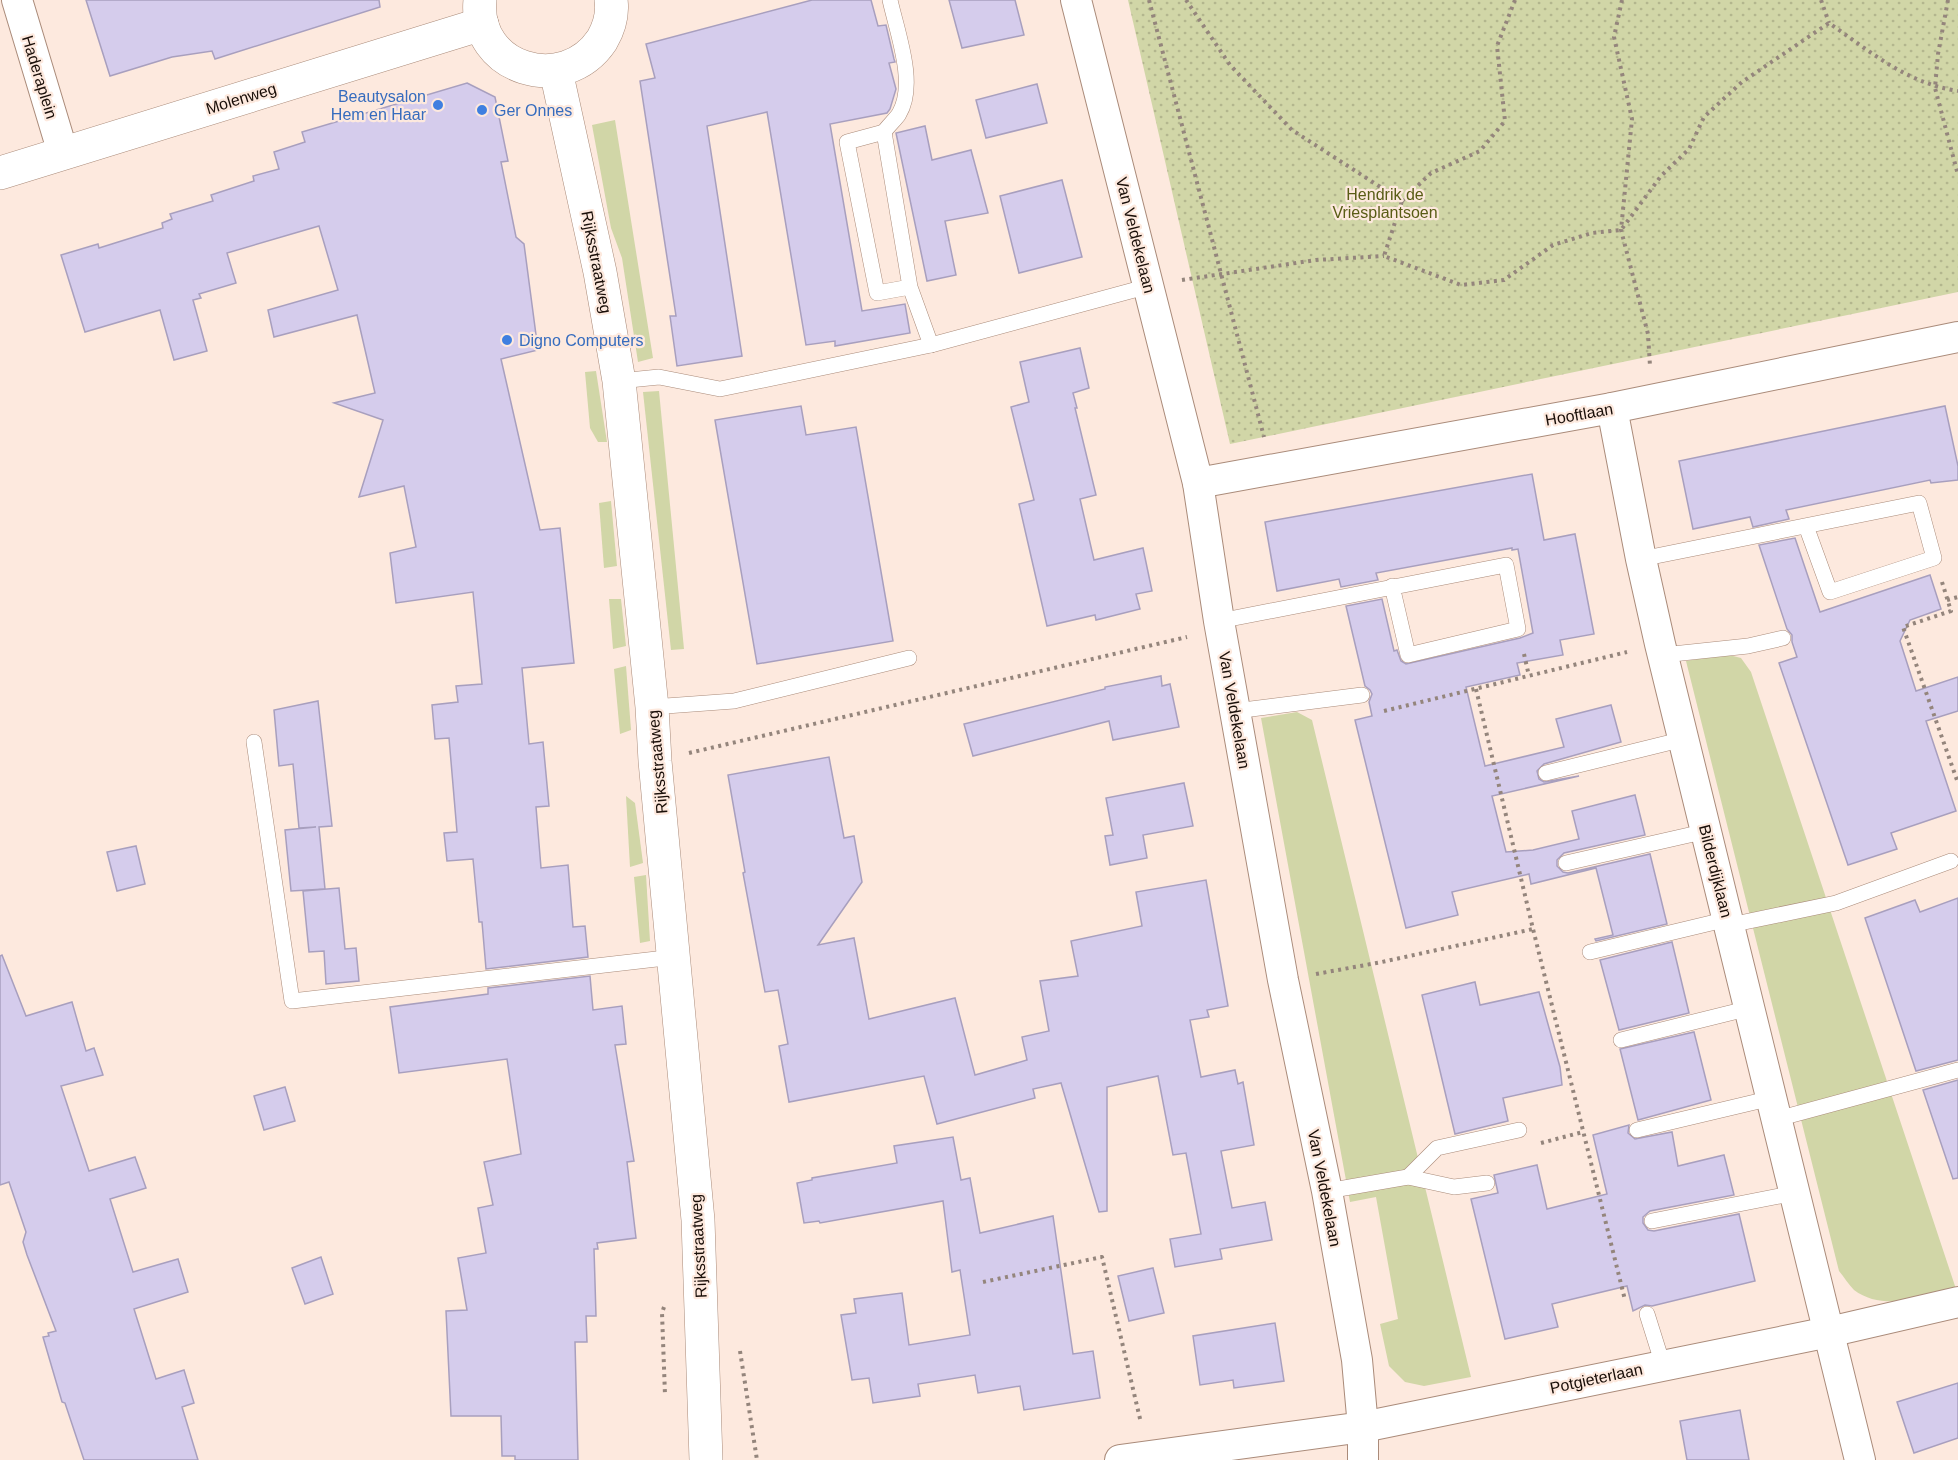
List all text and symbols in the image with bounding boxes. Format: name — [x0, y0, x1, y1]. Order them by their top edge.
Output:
street label: Haderaplein — [19, 33, 60, 121]
street label: Molenweg — [204, 80, 279, 117]
place label: Beautysalon Hem en Haar — [331, 88, 427, 123]
marker: Beautysalon Hem en Haar — [431, 98, 445, 112]
place label: Ger Onnes — [494, 102, 572, 119]
marker: Ger Onnes — [475, 103, 489, 117]
street label: Van Veldekelaan — [1113, 175, 1158, 295]
park label: Hendrik de Vriesplantsoen — [1332, 186, 1438, 221]
street label: Rijksstraatweg — [578, 209, 615, 315]
place label: Digno Computers — [519, 332, 644, 349]
marker: Digno Computers — [500, 333, 514, 347]
street label: Hooftlaan — [1544, 400, 1614, 429]
street label: Van Veldekelaan — [1216, 650, 1253, 770]
street label: Rijksstraatweg — [644, 709, 670, 815]
street label: Bilderdijklaan — [1696, 823, 1735, 919]
street label: Van Veldekelaan — [1305, 1128, 1344, 1248]
street label: Rijksstraatweg — [687, 1194, 710, 1298]
street label: Potgieterlaan — [1548, 1360, 1644, 1397]

